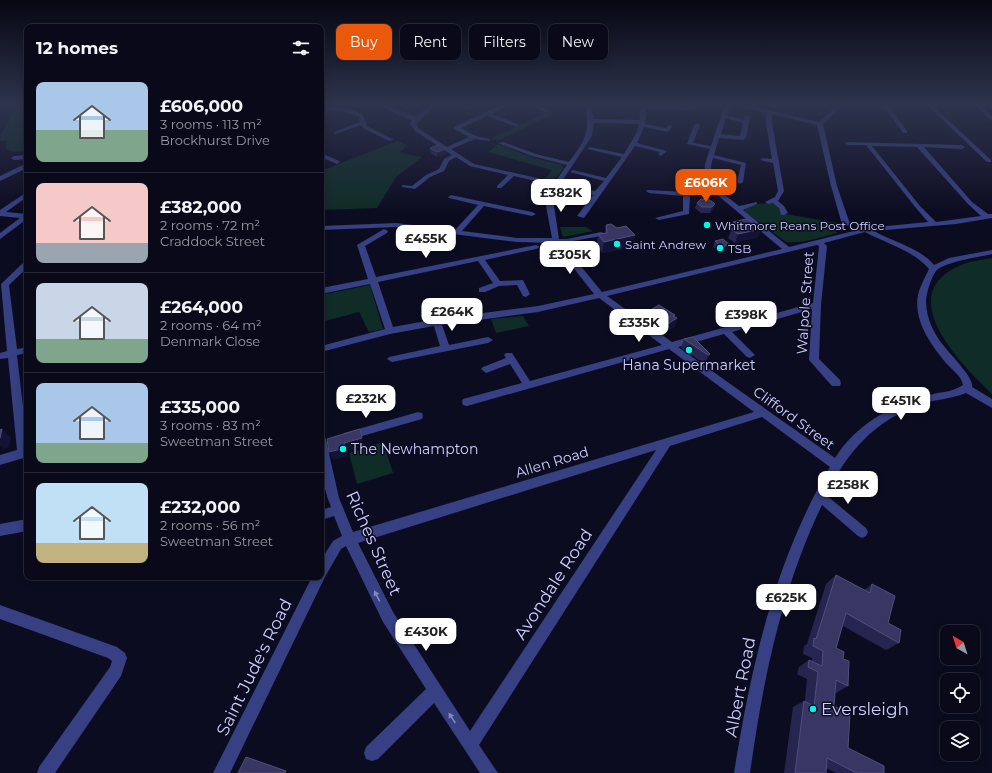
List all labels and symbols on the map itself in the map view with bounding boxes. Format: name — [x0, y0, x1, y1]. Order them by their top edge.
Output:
pin: £606K — [678, 169, 734, 203]
pin: £382K — [533, 179, 589, 213]
place label: Whitmore Reans Post Office — [715, 218, 885, 233]
marker: Whitmore Reans Post Office — [702, 220, 712, 230]
pin: £455K — [398, 225, 454, 259]
place label: Saint Andrew — [625, 237, 706, 252]
marker: Saint Andrew — [612, 239, 622, 249]
pin: £305K — [542, 241, 598, 275]
place label: TSB — [728, 241, 751, 256]
marker: TSB — [715, 243, 725, 253]
street label: Walpole Street — [792, 251, 818, 355]
pin: £264K — [424, 298, 480, 332]
pin: £398K — [718, 301, 774, 335]
pin: £335K — [611, 309, 667, 343]
marker: Hana Supermarket — [684, 345, 694, 355]
place label: Hana Supermarket — [622, 356, 756, 374]
street label: Clifford Street — [750, 382, 839, 454]
pin: £232K — [338, 385, 394, 419]
pin: £451K — [873, 387, 929, 421]
place label: The Newhampton — [351, 440, 478, 458]
street label: Allen Road — [513, 442, 591, 482]
marker: The Newhampton — [338, 444, 348, 454]
pin: £258K — [820, 471, 876, 505]
street label: Riches Street — [342, 488, 406, 598]
street label: Avondale Road — [510, 525, 596, 643]
pin: £625K — [758, 584, 814, 618]
one-way arrow — [374, 590, 380, 601]
street label: Saint Jude's Road — [212, 595, 296, 739]
pin: £430K — [398, 618, 454, 652]
north arrow — [940, 625, 980, 665]
street label: Albert Road — [721, 635, 759, 739]
place label: Eversleigh — [821, 699, 909, 719]
marker: Eversleigh — [808, 704, 818, 714]
one-way arrow — [448, 713, 456, 723]

